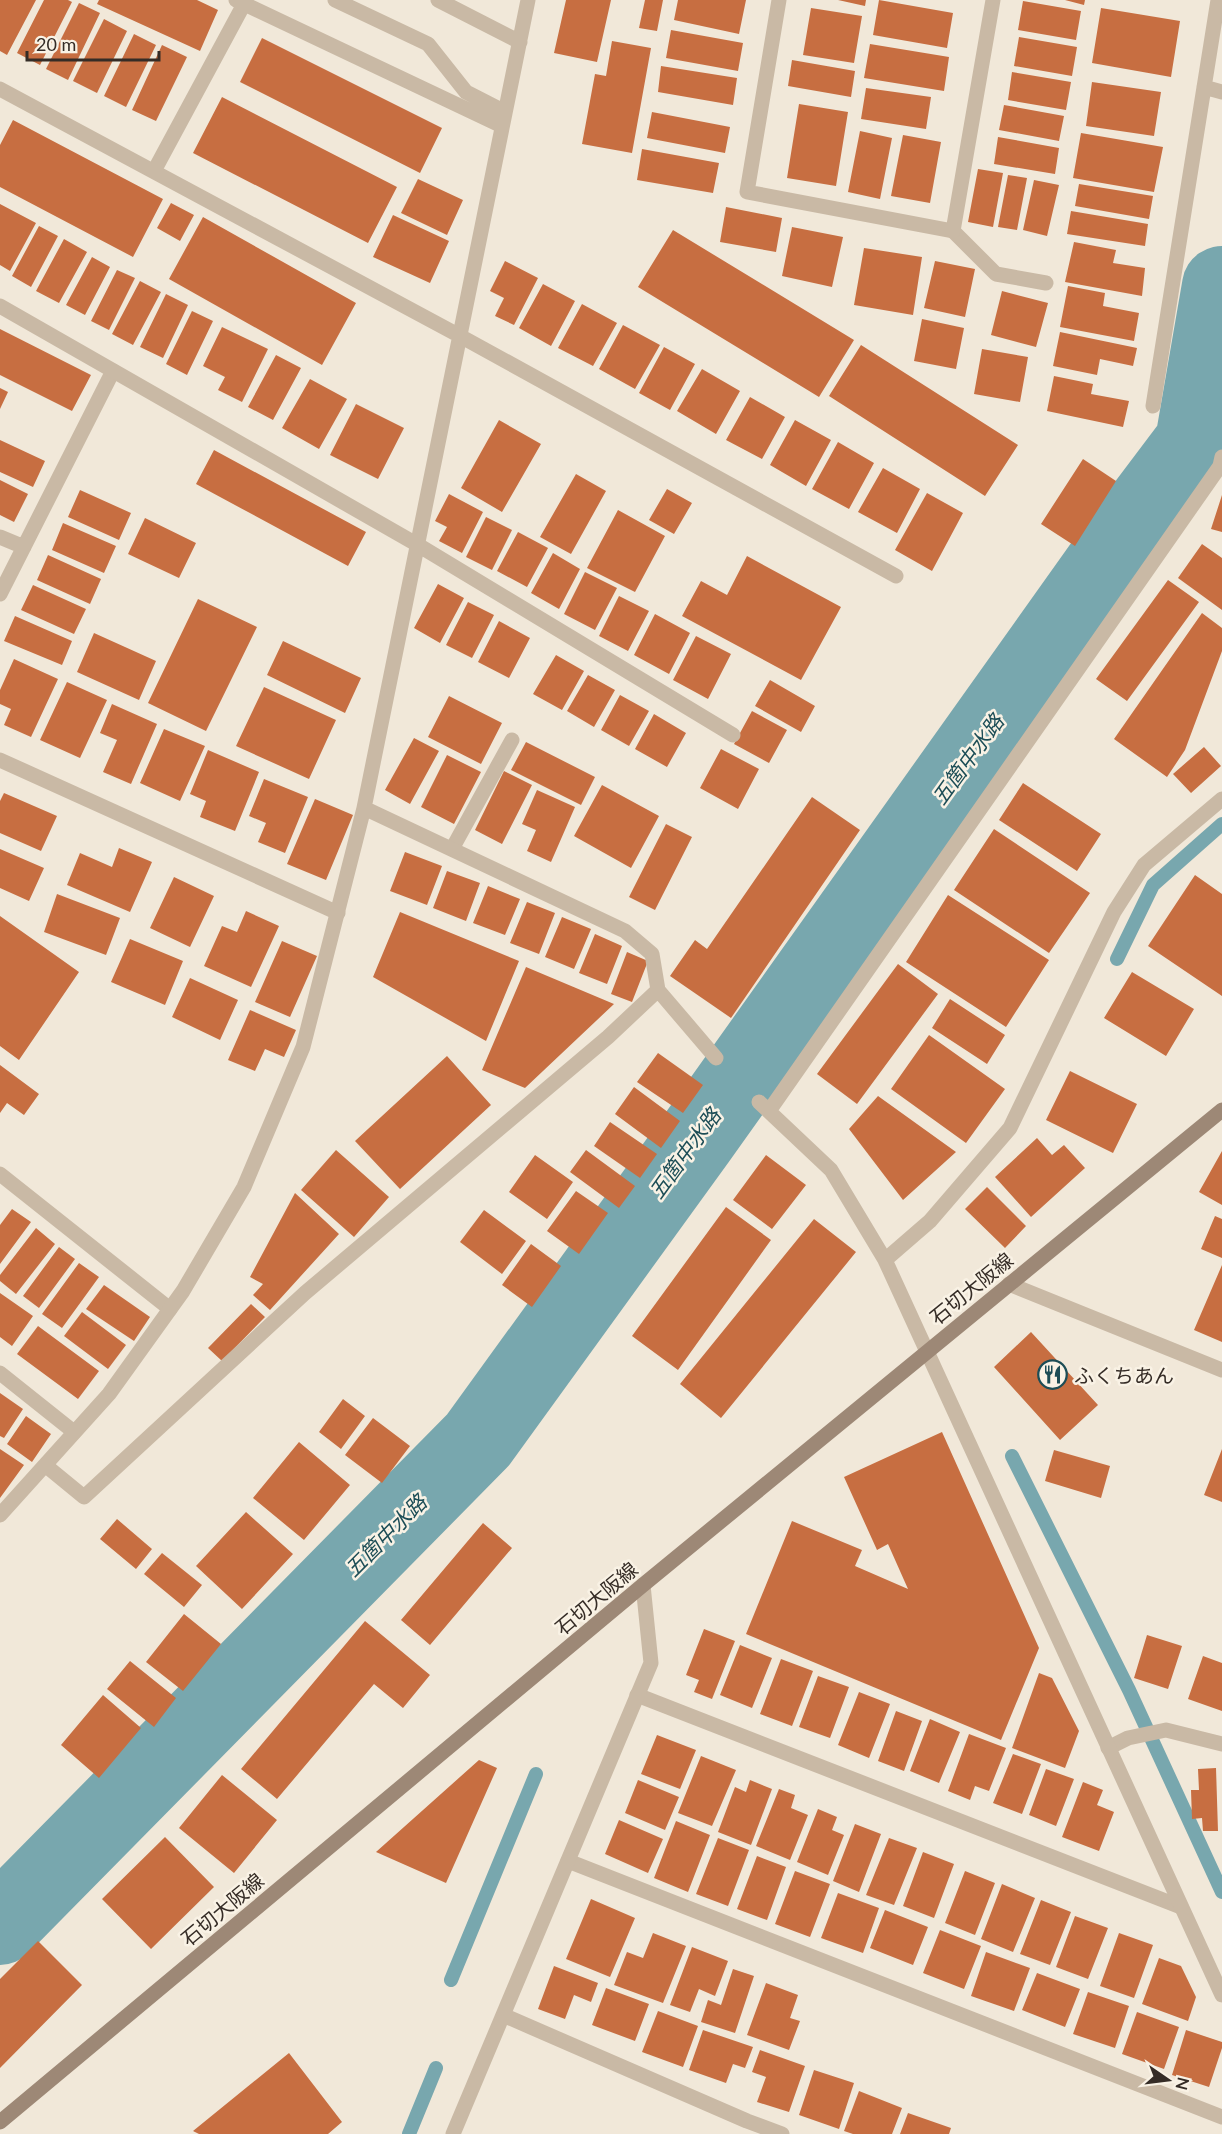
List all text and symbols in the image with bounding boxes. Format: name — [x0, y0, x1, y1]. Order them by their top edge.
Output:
scale bar — [27, 24, 159, 62]
text: 20 m — [36, 33, 76, 55]
water label: 五箇中水路 — [926, 708, 1009, 809]
water label: 五箇中水路 — [643, 1102, 726, 1203]
street label: 石切大阪線 — [925, 1247, 1017, 1329]
restaurant icon: ふくちあん — [1037, 1359, 1069, 1391]
place label: ふくちあん — [1074, 1363, 1174, 1387]
water label: 五箇中水路 — [339, 1488, 432, 1581]
street label: 石切大阪線 — [550, 1557, 642, 1639]
street label: 石切大阪線 — [176, 1868, 268, 1950]
north arrow — [1138, 2050, 1198, 2110]
text: N — [1172, 2075, 1194, 2092]

